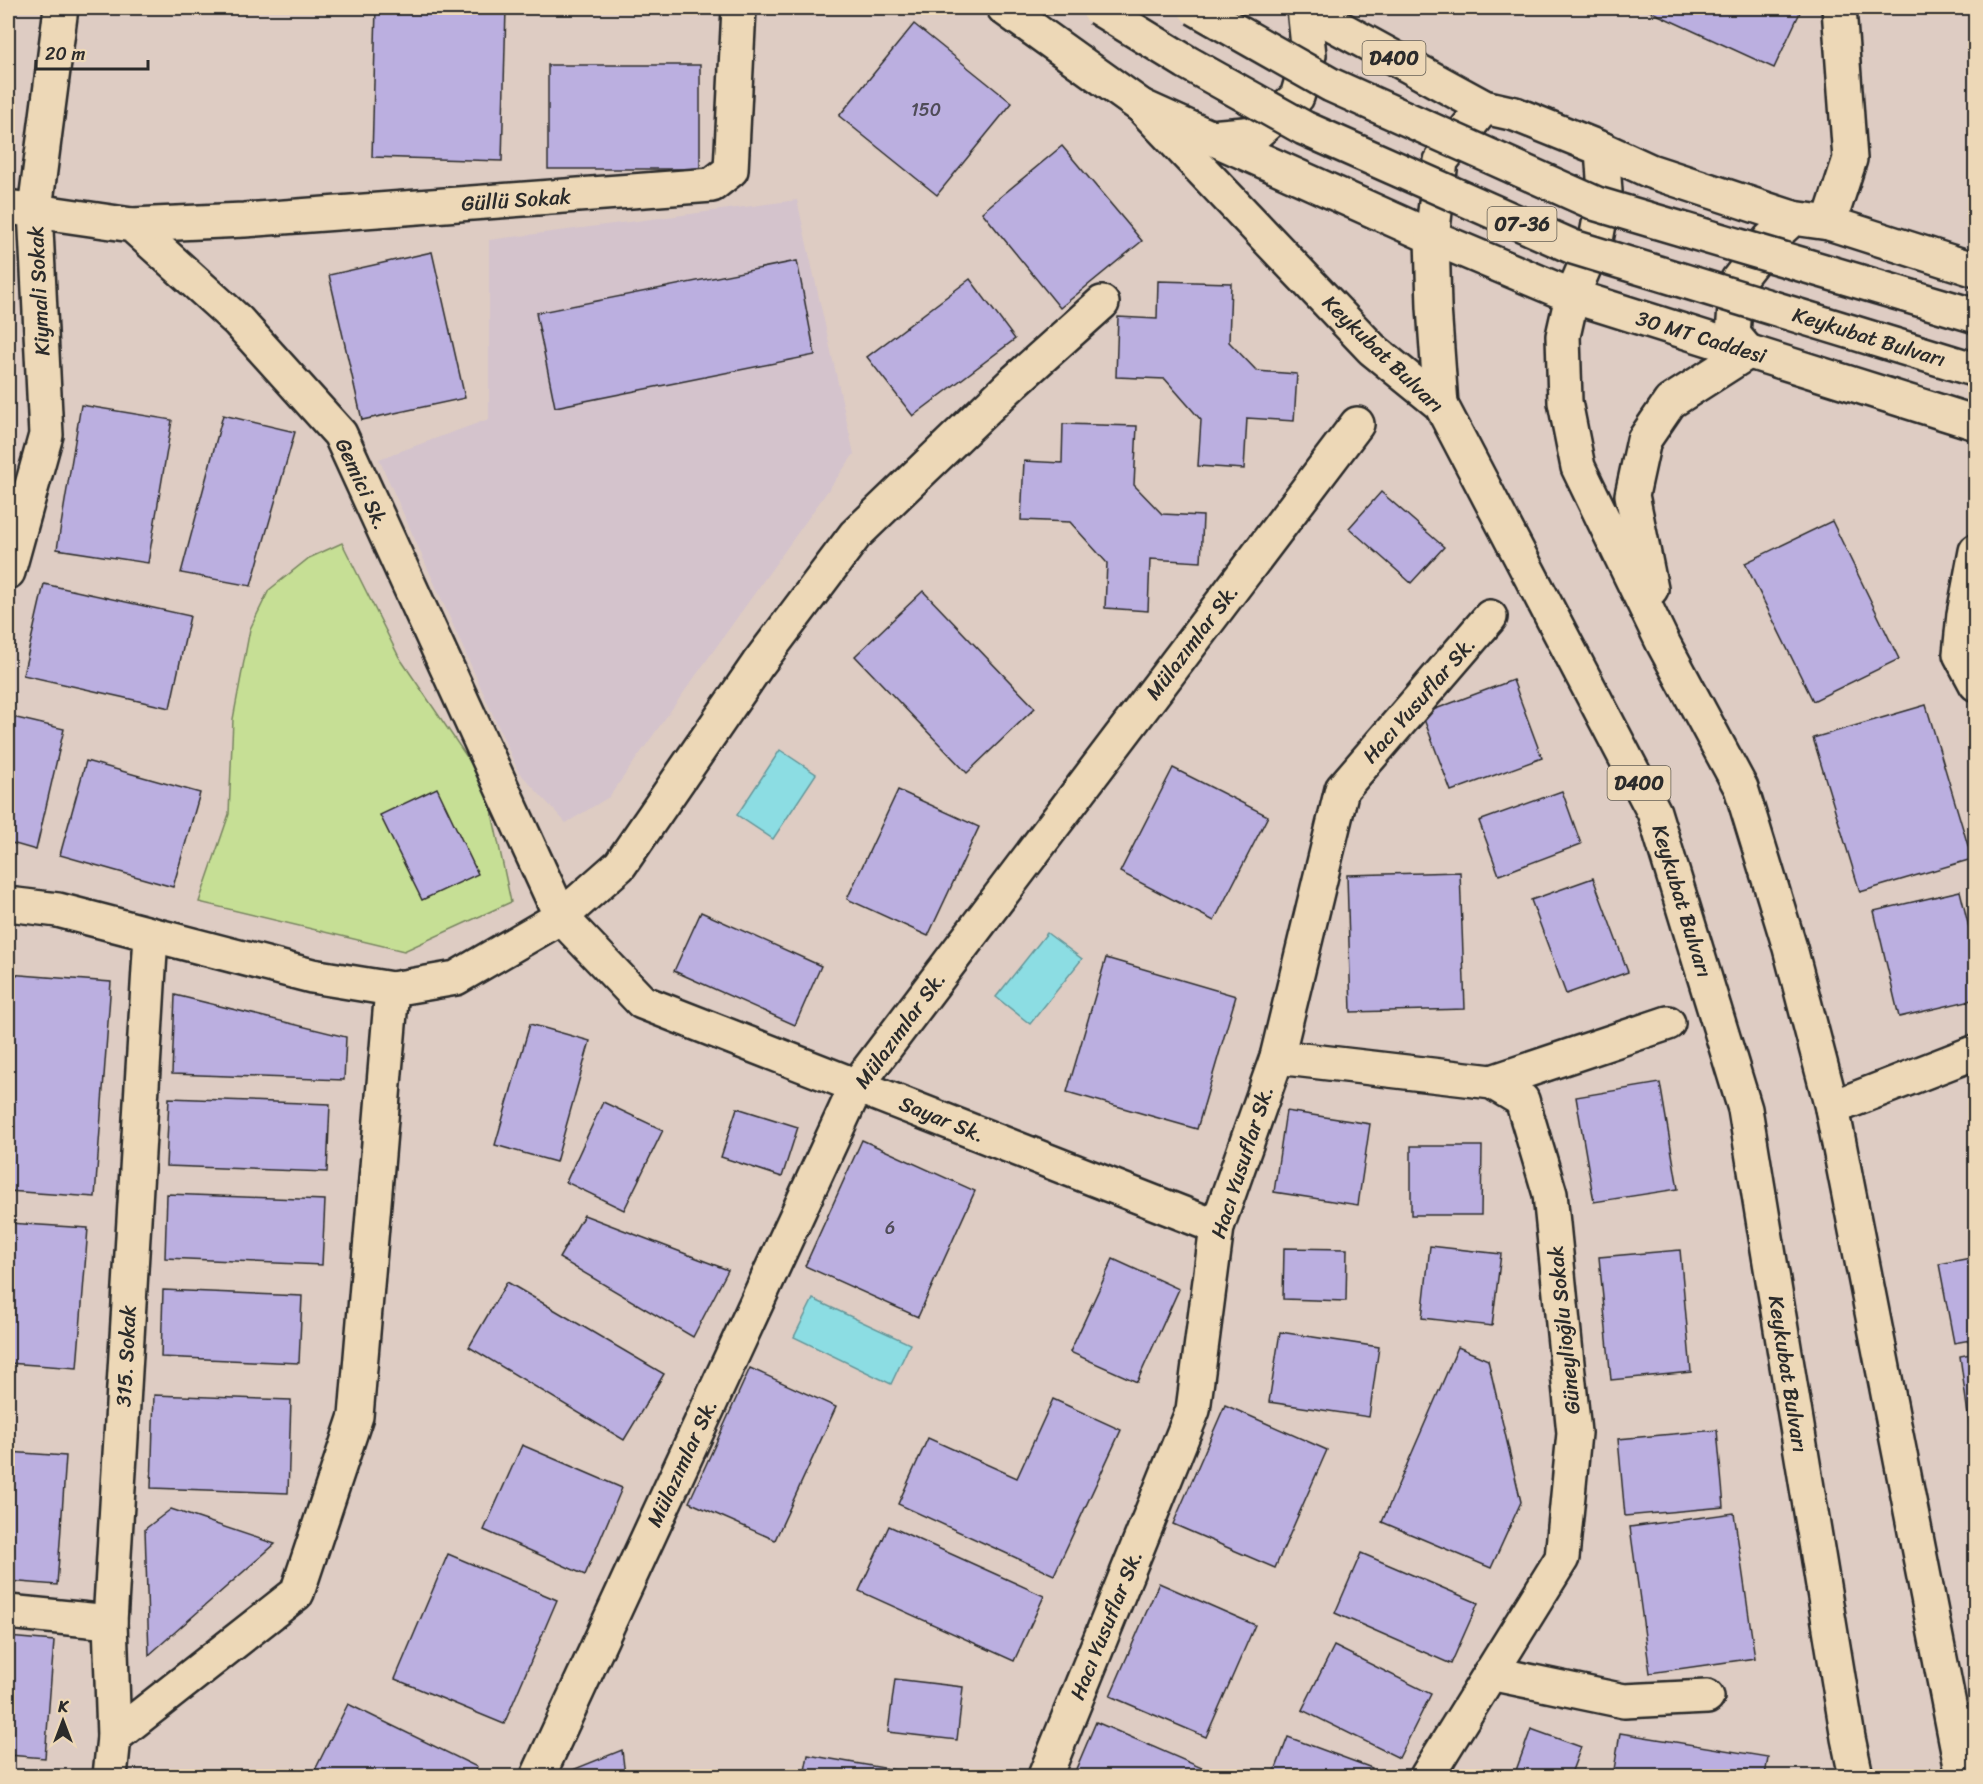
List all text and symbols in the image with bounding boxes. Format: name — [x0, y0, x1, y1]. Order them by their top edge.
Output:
scale bar — [36, 33, 148, 71]
text: 20 m — [45, 38, 85, 70]
road number: D400 — [1362, 41, 1426, 75]
house number: 150 — [911, 94, 941, 126]
street label: Güllü Sokak — [460, 177, 573, 223]
road number: 07-36 — [1488, 207, 1556, 241]
street label: Kiymali Sokak — [17, 225, 61, 357]
street label: Keykubat Bulvarı — [1313, 285, 1453, 423]
street label: Keykubat Bulvarı — [1788, 296, 1951, 378]
street label: 30 MT Caddesi — [1631, 299, 1772, 375]
street label: Gemici Sk. — [324, 431, 400, 537]
street label: Mülazımlar Sk. — [1135, 575, 1249, 709]
street label: Hacı Yusuflar Sk. — [1352, 628, 1486, 772]
road number: D400 — [1608, 766, 1670, 800]
street label: Keykubat Bulvarı — [1641, 820, 1723, 983]
street label: Mülazımlar Sk. — [844, 963, 956, 1097]
street label: Hacı Yusuflar Sk. — [1199, 1080, 1285, 1244]
street label: Sayar Sk. — [893, 1085, 991, 1153]
house number: 6 — [885, 1212, 895, 1244]
street label: Güneylioğlu Sokak — [1536, 1244, 1592, 1416]
street label: Keykubat Bulvarı — [1757, 1293, 1819, 1455]
street label: 315. Sokak — [104, 1304, 148, 1408]
street label: Mülazımlar Sk. — [636, 1392, 728, 1534]
street label: Hacı Yusuflar Sk. — [1059, 1544, 1153, 1706]
north arrow — [33, 1691, 93, 1751]
text: K — [57, 1692, 69, 1721]

